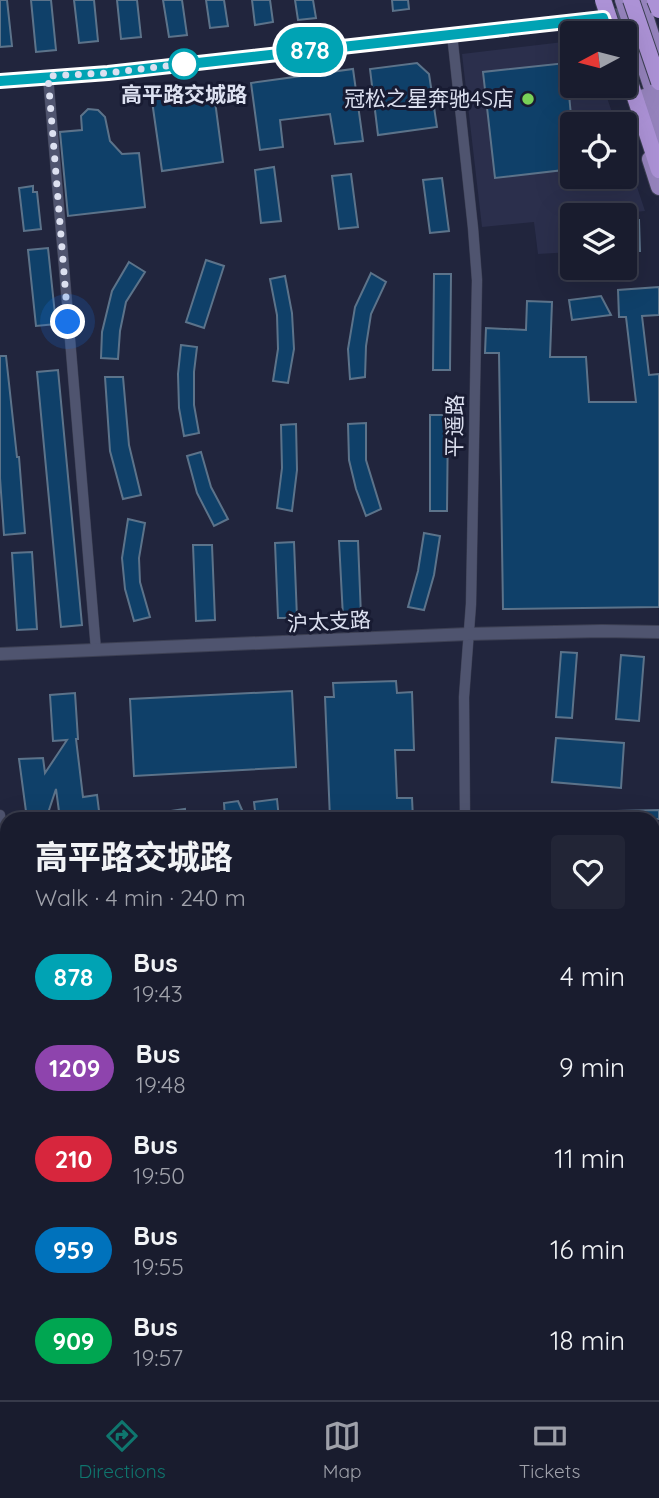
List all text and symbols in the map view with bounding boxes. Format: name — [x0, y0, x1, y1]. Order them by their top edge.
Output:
north arrow — [560, 21, 637, 98]
map controls — [560, 21, 637, 280]
line badge: 878 — [270, 27, 350, 73]
text: 878 — [290, 35, 330, 65]
marker: 高平路交城路 — [169, 49, 199, 79]
place label: 高平路交城路 — [121, 81, 247, 107]
place label: 冠松之星奔驰4S店 — [344, 85, 514, 111]
marker: 冠松之星奔驰4S店 — [520, 91, 536, 107]
button: locate — [560, 112, 637, 189]
button: layers — [560, 203, 637, 280]
your location — [50, 304, 85, 339]
street label: 平遥路 — [440, 394, 468, 458]
street label: 沪太支路 — [286, 606, 372, 636]
button: heart — [551, 835, 625, 909]
text: 高平路交城路 — [35, 836, 233, 877]
text: Walk · 4 min · 240 m — [35, 883, 246, 912]
text: Bus — [133, 946, 178, 979]
text: 4 min — [560, 960, 625, 993]
text: 878 — [54, 962, 93, 992]
text: 19:43 — [133, 979, 183, 1008]
text: Bus — [135, 1037, 180, 1070]
text: 9 min — [559, 1051, 625, 1084]
text: 1209 — [49, 1053, 100, 1083]
text: 19:48 — [135, 1070, 186, 1099]
text: Bus — [133, 1128, 178, 1161]
text: 11 min — [554, 1142, 625, 1175]
text: 210 — [55, 1144, 92, 1174]
text: 19:50 — [133, 1161, 185, 1190]
text: Bus — [133, 1219, 178, 1252]
text: 16 min — [550, 1233, 625, 1266]
text: 959 — [53, 1235, 94, 1265]
text: 19:55 — [133, 1252, 184, 1281]
text: Bus — [133, 1310, 178, 1343]
text: 18 min — [550, 1324, 625, 1357]
text: 909 — [53, 1326, 95, 1356]
text: 19:57 — [133, 1343, 183, 1372]
tab: Directions — [79, 1417, 166, 1483]
tab: Map — [323, 1417, 362, 1483]
tab: Tickets — [519, 1417, 580, 1483]

